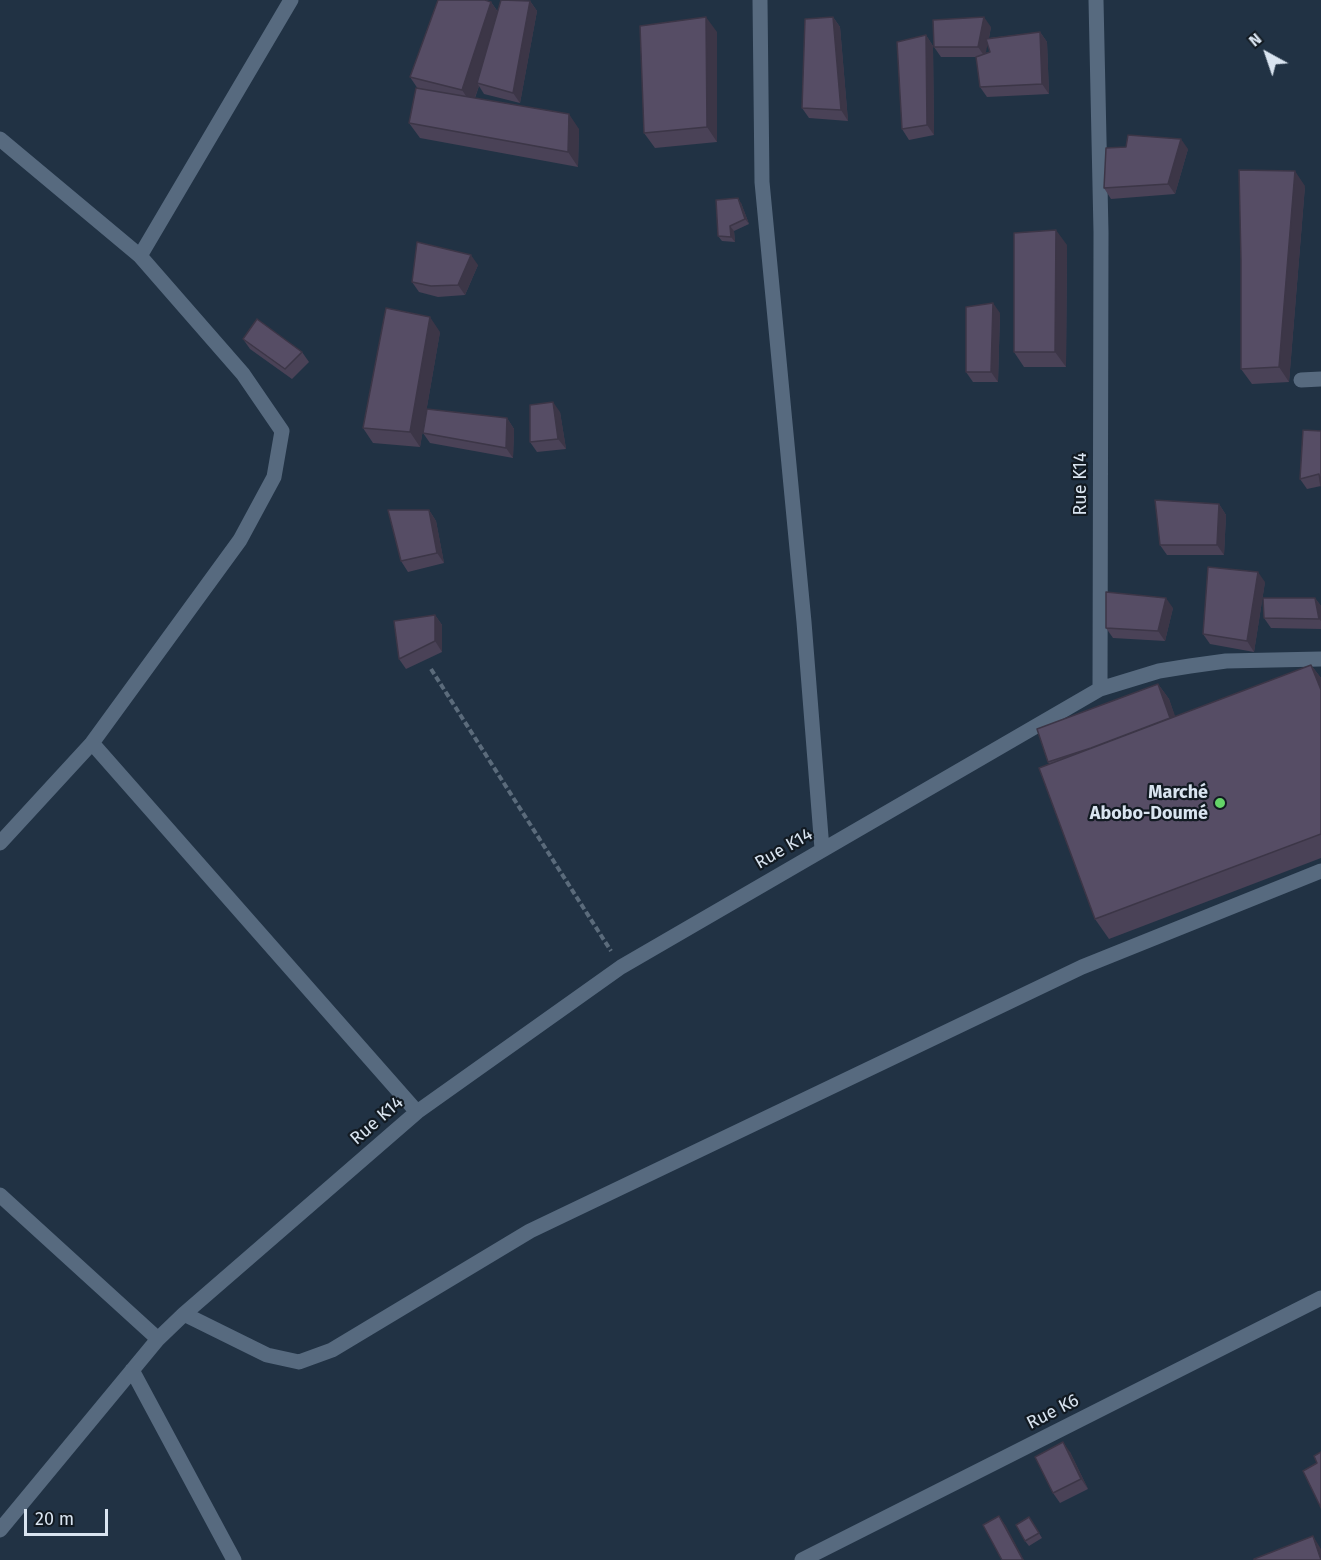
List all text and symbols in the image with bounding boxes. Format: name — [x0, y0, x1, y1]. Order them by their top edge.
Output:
north arrow — [1237, 24, 1297, 84]
text: N — [1245, 29, 1265, 51]
street label: Rue K14 — [1070, 452, 1092, 516]
place label: Marché Abobo-Doumé — [1090, 782, 1208, 824]
marker: Marché Abobo-Doumé — [1213, 796, 1227, 810]
street label: Rue K14 — [751, 824, 817, 874]
street label: Rue K14 — [346, 1092, 408, 1150]
street label: Rue K6 — [1023, 1390, 1083, 1434]
scale bar — [27, 1497, 111, 1535]
text: 20 m — [35, 1508, 74, 1530]

